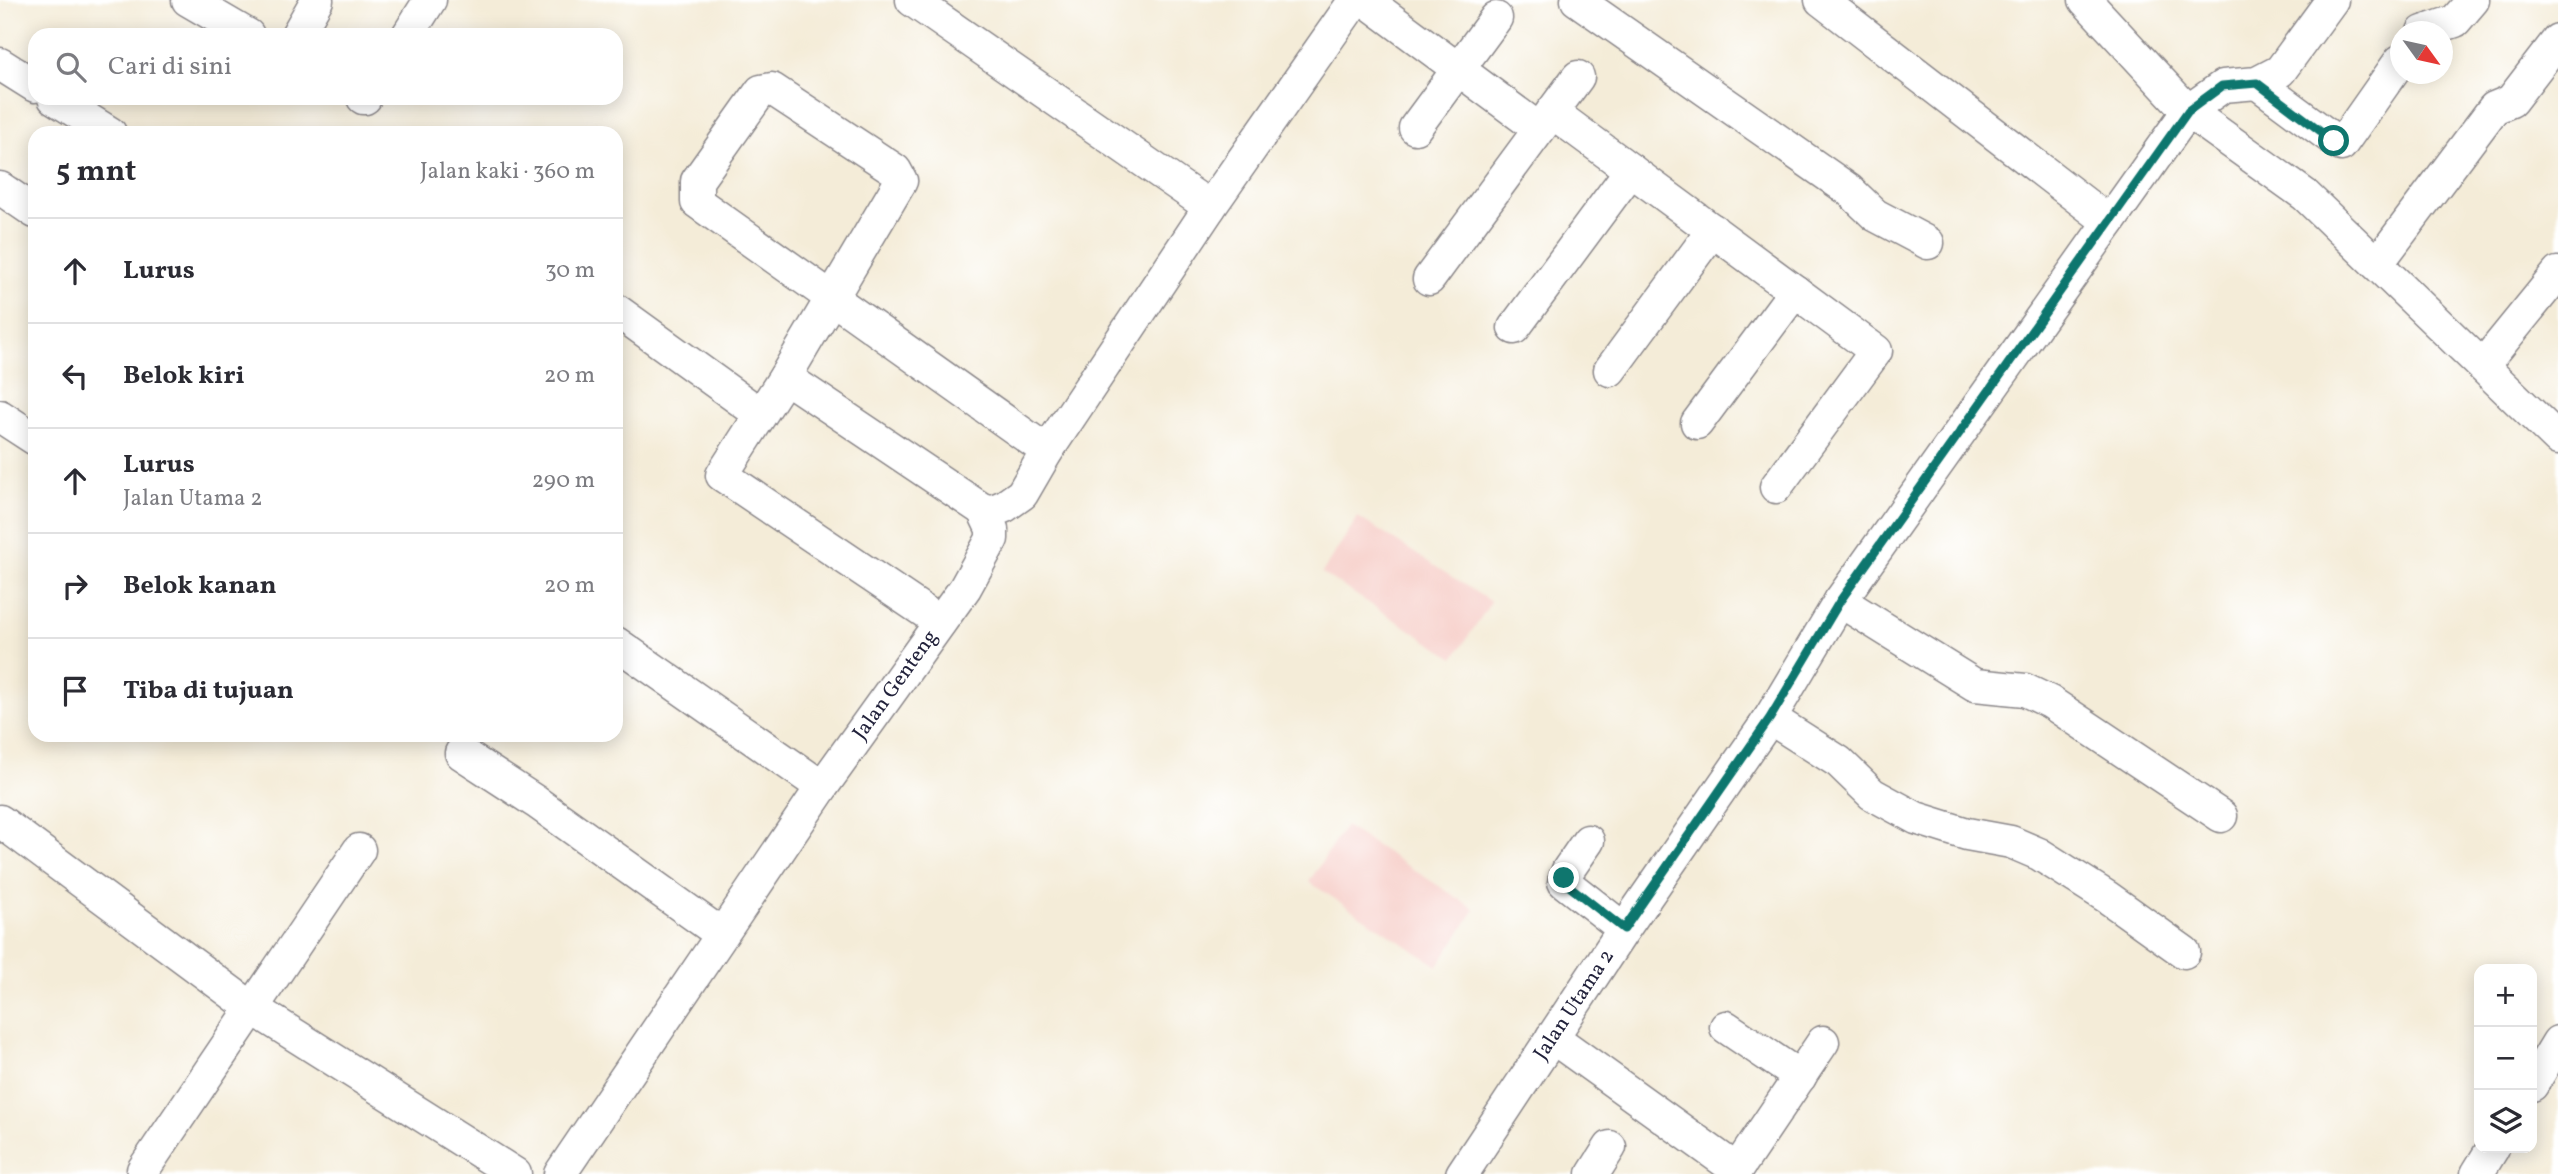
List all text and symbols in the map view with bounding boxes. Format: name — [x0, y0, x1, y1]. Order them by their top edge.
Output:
north arrow — [2390, 21, 2453, 84]
search box — [28, 28, 623, 105]
icon: search — [52, 48, 90, 86]
text: Cari di sini — [108, 49, 232, 85]
route start — [2318, 125, 2349, 156]
text: 5 mnt — [56, 151, 136, 193]
text: Jalan kaki · 360 m — [420, 156, 595, 188]
icon: ahead — [56, 252, 94, 290]
text: Lurus — [123, 253, 195, 289]
text: 30 m — [545, 255, 595, 287]
icon: left — [56, 357, 94, 395]
text: Belok kiri — [123, 358, 245, 394]
text: 20 m — [544, 360, 595, 392]
text: Lurus — [123, 447, 195, 483]
icon: ahead — [56, 462, 94, 500]
text: 290 m — [532, 465, 595, 497]
text: Jalan Utama 2 — [123, 483, 263, 515]
icon: right — [56, 567, 94, 605]
text: Belok kanan — [123, 568, 277, 604]
text: 20 m — [544, 570, 595, 602]
street label: Jalan Genteng — [846, 624, 945, 746]
icon: arrive — [56, 672, 94, 710]
text: Tiba di tujuan — [123, 673, 294, 709]
route end — [1548, 862, 1579, 893]
street label: Jalan Utama 2 — [1527, 944, 1621, 1066]
map controls — [2474, 964, 2537, 1153]
button: + — [2474, 964, 2537, 1027]
button: − — [2474, 1027, 2537, 1090]
button: layers — [2474, 1090, 2537, 1153]

